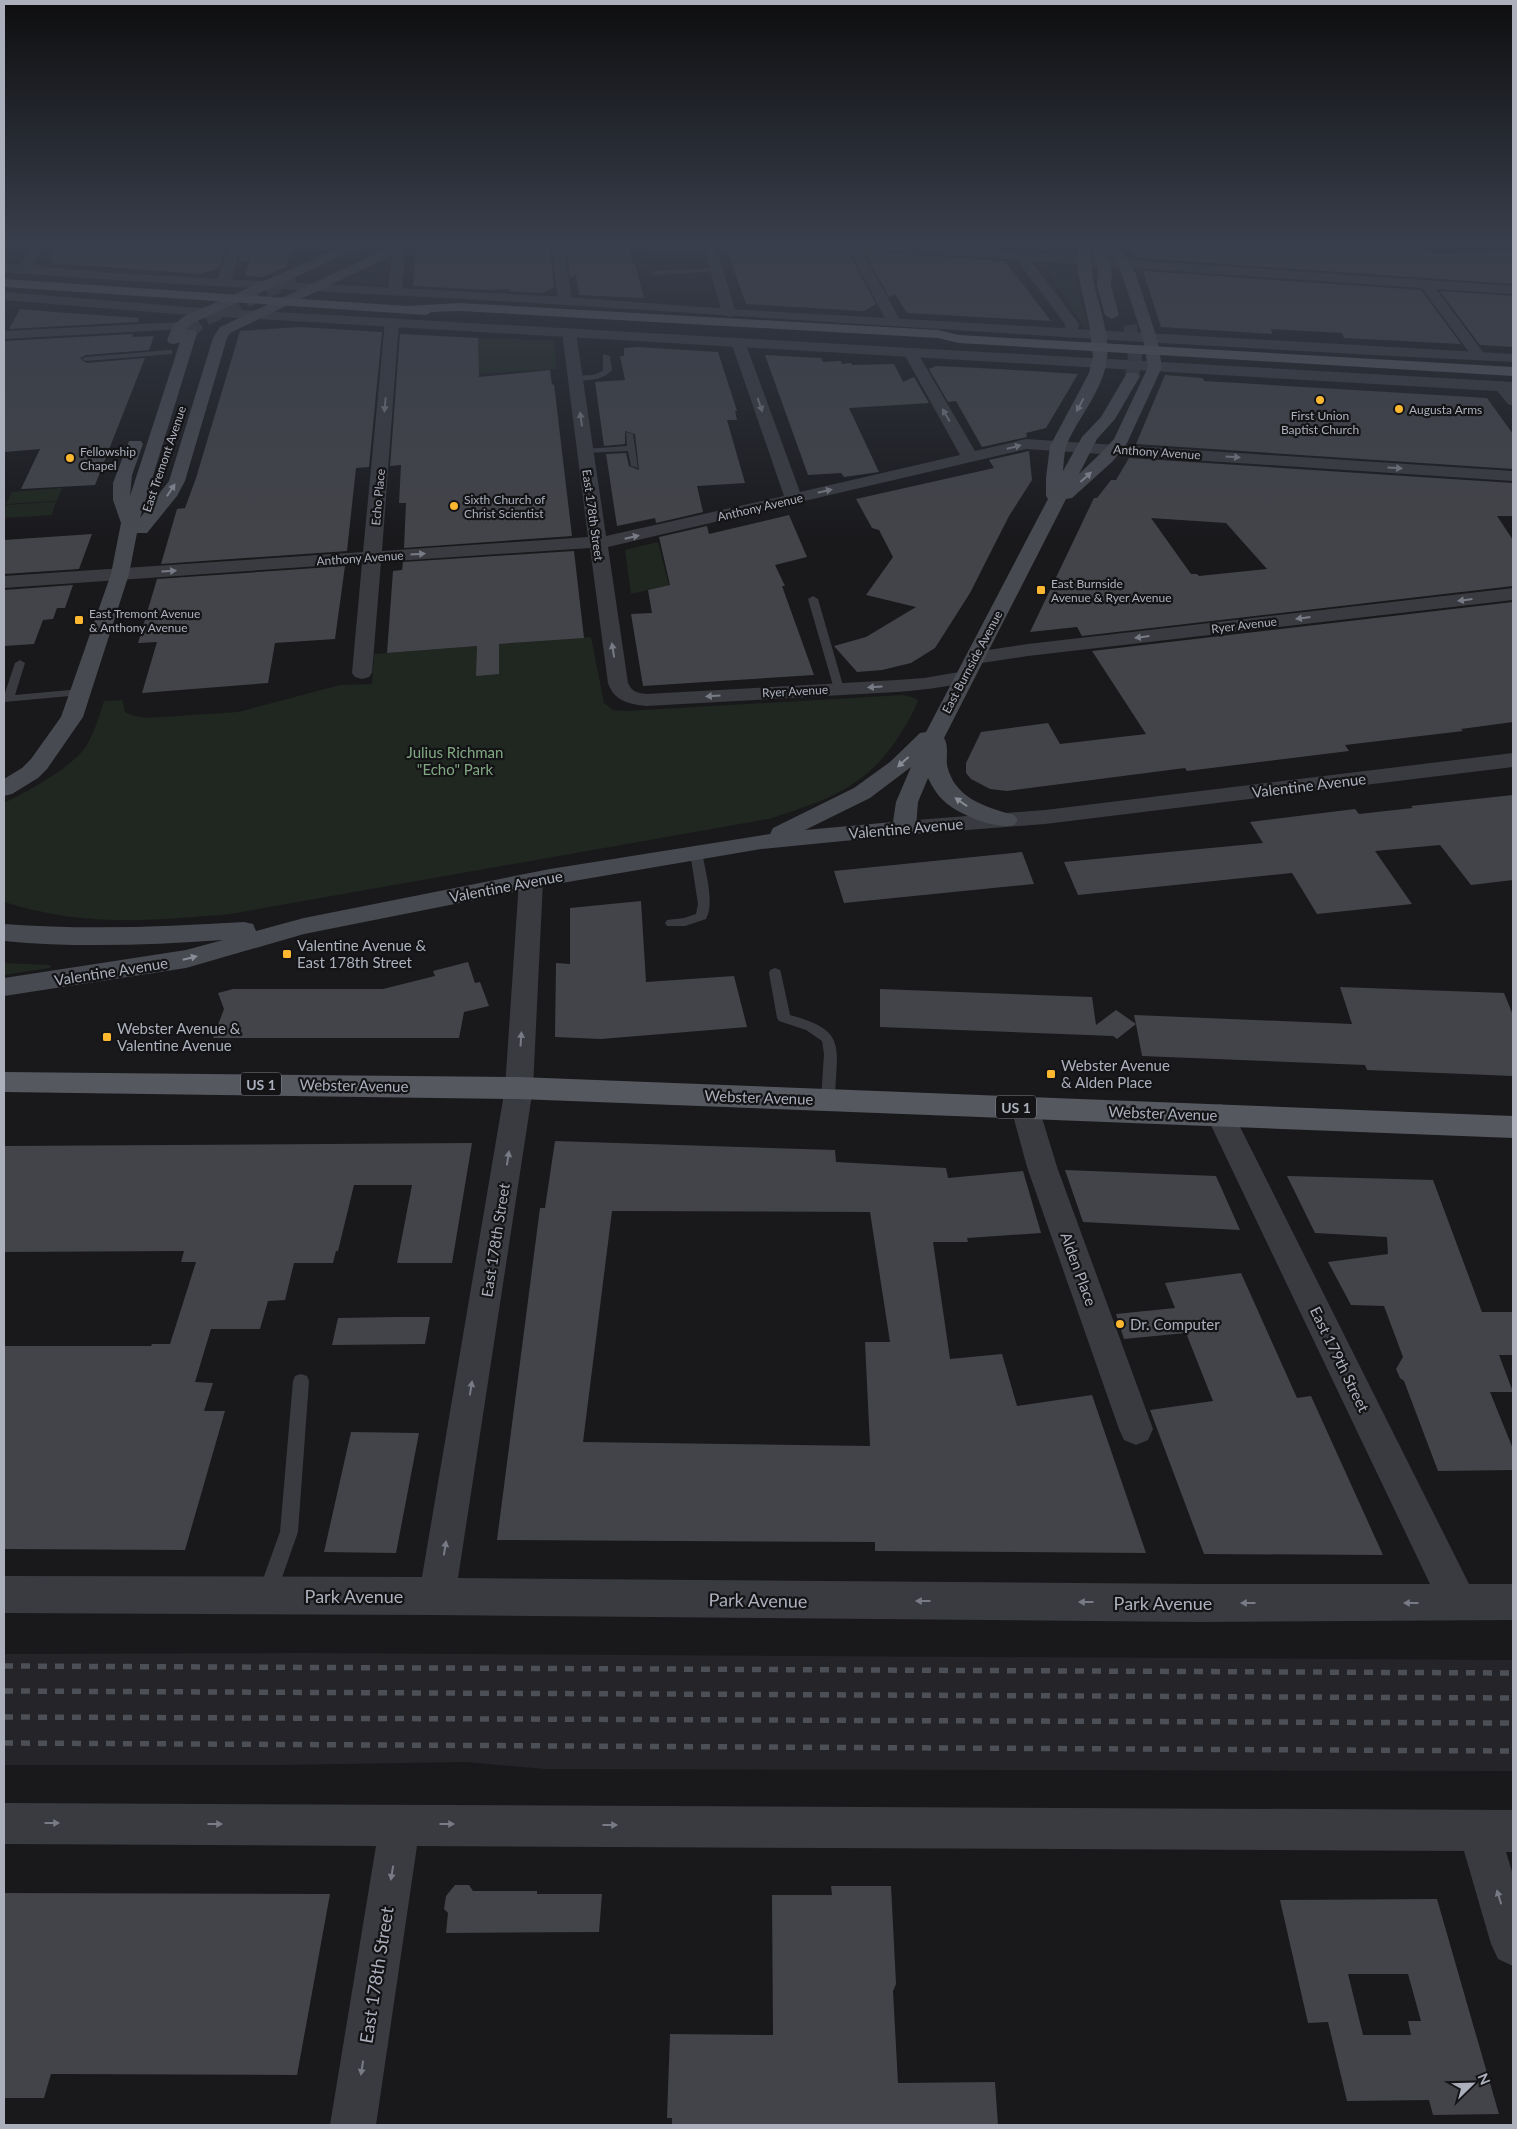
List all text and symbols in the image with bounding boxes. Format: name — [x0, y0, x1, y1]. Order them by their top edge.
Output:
marker: First Union Baptist Church — [1314, 394, 1326, 406]
one-way arrow — [381, 397, 389, 413]
one-way arrow — [757, 397, 765, 412]
one-way arrow — [1076, 398, 1084, 412]
place label: Augusta Arms — [1409, 402, 1482, 417]
marker: Augusta Arms — [1393, 403, 1405, 415]
street label: East Tremont Avenue — [139, 404, 189, 514]
one-way arrow — [941, 408, 950, 421]
place label: First Union Baptist Church — [1281, 408, 1359, 437]
one-way arrow — [577, 411, 585, 427]
street label: Anthony Avenue — [1113, 441, 1201, 463]
one-way arrow — [1006, 443, 1021, 451]
place label: Fellowship Chapel — [80, 444, 136, 473]
marker: Fellowship Chapel — [64, 452, 76, 464]
one-way arrow — [1225, 454, 1241, 462]
one-way arrow — [1388, 464, 1404, 472]
street label: Echo Place — [368, 468, 388, 526]
street label: East 178th Street — [579, 468, 607, 562]
one-way arrow — [1080, 471, 1092, 483]
one-way arrow — [166, 484, 176, 497]
one-way arrow — [817, 487, 832, 495]
street label: Anthony Avenue — [716, 490, 804, 524]
place label: Sixth Church of Christ Scientist — [464, 492, 546, 521]
marker: Sixth Church of Christ Scientist — [448, 500, 460, 512]
one-way arrow — [625, 533, 640, 541]
street label: Anthony Avenue — [316, 547, 404, 569]
one-way arrow — [411, 550, 427, 558]
one-way arrow — [161, 567, 177, 575]
place label: East Burnside Avenue & Ryer Avenue — [1051, 576, 1172, 605]
marker: East Burnside Avenue & Ryer Avenue — [1035, 584, 1047, 596]
one-way arrow — [1457, 596, 1473, 604]
place label: East Tremont Avenue & Anthony Avenue — [89, 606, 200, 635]
street label: East Burnside Avenue — [939, 608, 1005, 716]
marker: East Tremont Avenue & Anthony Avenue — [73, 614, 85, 626]
street label: Ryer Avenue — [1210, 614, 1278, 636]
one-way arrow — [1295, 614, 1311, 622]
one-way arrow — [1134, 633, 1150, 641]
one-way arrow — [608, 641, 616, 657]
street label: Ryer Avenue — [762, 682, 828, 700]
one-way arrow — [867, 684, 883, 692]
one-way arrow — [704, 692, 720, 700]
park label: Julius Richman "Echo" Park — [407, 743, 503, 778]
one-way arrow — [898, 756, 910, 768]
street label: Valentine Avenue — [1251, 769, 1367, 801]
one-way arrow — [954, 797, 968, 807]
street label: Valentine Avenue — [848, 814, 964, 842]
street label: Valentine Avenue — [448, 866, 564, 906]
place label: Valentine Avenue & East 178th Street — [297, 936, 427, 971]
marker: Valentine Avenue & East 178th Street — [281, 948, 293, 960]
street label: Valentine Avenue — [53, 953, 169, 989]
one-way arrow — [183, 953, 198, 961]
place label: Webster Avenue & Valentine Avenue — [117, 1019, 241, 1054]
marker: Webster Avenue & Valentine Avenue — [101, 1031, 113, 1043]
one-way arrow — [517, 1031, 525, 1047]
place label: Webster Avenue & Alden Place — [1061, 1056, 1170, 1091]
marker: Webster Avenue & Alden Place — [1045, 1068, 1057, 1080]
road number: US 1 — [241, 1072, 281, 1096]
street label: Webster Avenue — [299, 1075, 409, 1095]
street label: Webster Avenue — [704, 1086, 814, 1108]
road number: US 1 — [996, 1096, 1036, 1118]
street label: Webster Avenue — [1108, 1102, 1218, 1124]
one-way arrow — [504, 1150, 512, 1166]
street label: East 178th Street — [477, 1181, 513, 1298]
street label: Alden Place — [1057, 1230, 1101, 1308]
street label: East 179th Street — [1307, 1303, 1374, 1415]
place label: Dr. Computer — [1130, 1315, 1220, 1333]
marker: Dr. Computer — [1114, 1318, 1126, 1330]
one-way arrow — [467, 1379, 475, 1395]
one-way arrow — [441, 1540, 449, 1556]
street label: Park Avenue — [305, 1585, 403, 1607]
street label: Park Avenue — [708, 1588, 808, 1612]
street label: Park Avenue — [1114, 1592, 1212, 1614]
one-way arrow — [915, 1597, 931, 1605]
one-way arrow — [1077, 1598, 1093, 1606]
one-way arrow — [1240, 1599, 1256, 1607]
one-way arrow — [1402, 1599, 1418, 1607]
one-way arrow — [45, 1819, 61, 1827]
one-way arrow — [207, 1820, 223, 1828]
one-way arrow — [440, 1820, 456, 1828]
one-way arrow — [602, 1821, 618, 1829]
one-way arrow — [388, 1865, 396, 1881]
one-way arrow — [1495, 1890, 1503, 1905]
street label: East 178th Street — [354, 1905, 398, 2045]
north arrow — [1447, 2059, 1497, 2109]
one-way arrow — [357, 2060, 365, 2076]
text: N — [1474, 2070, 1494, 2087]

